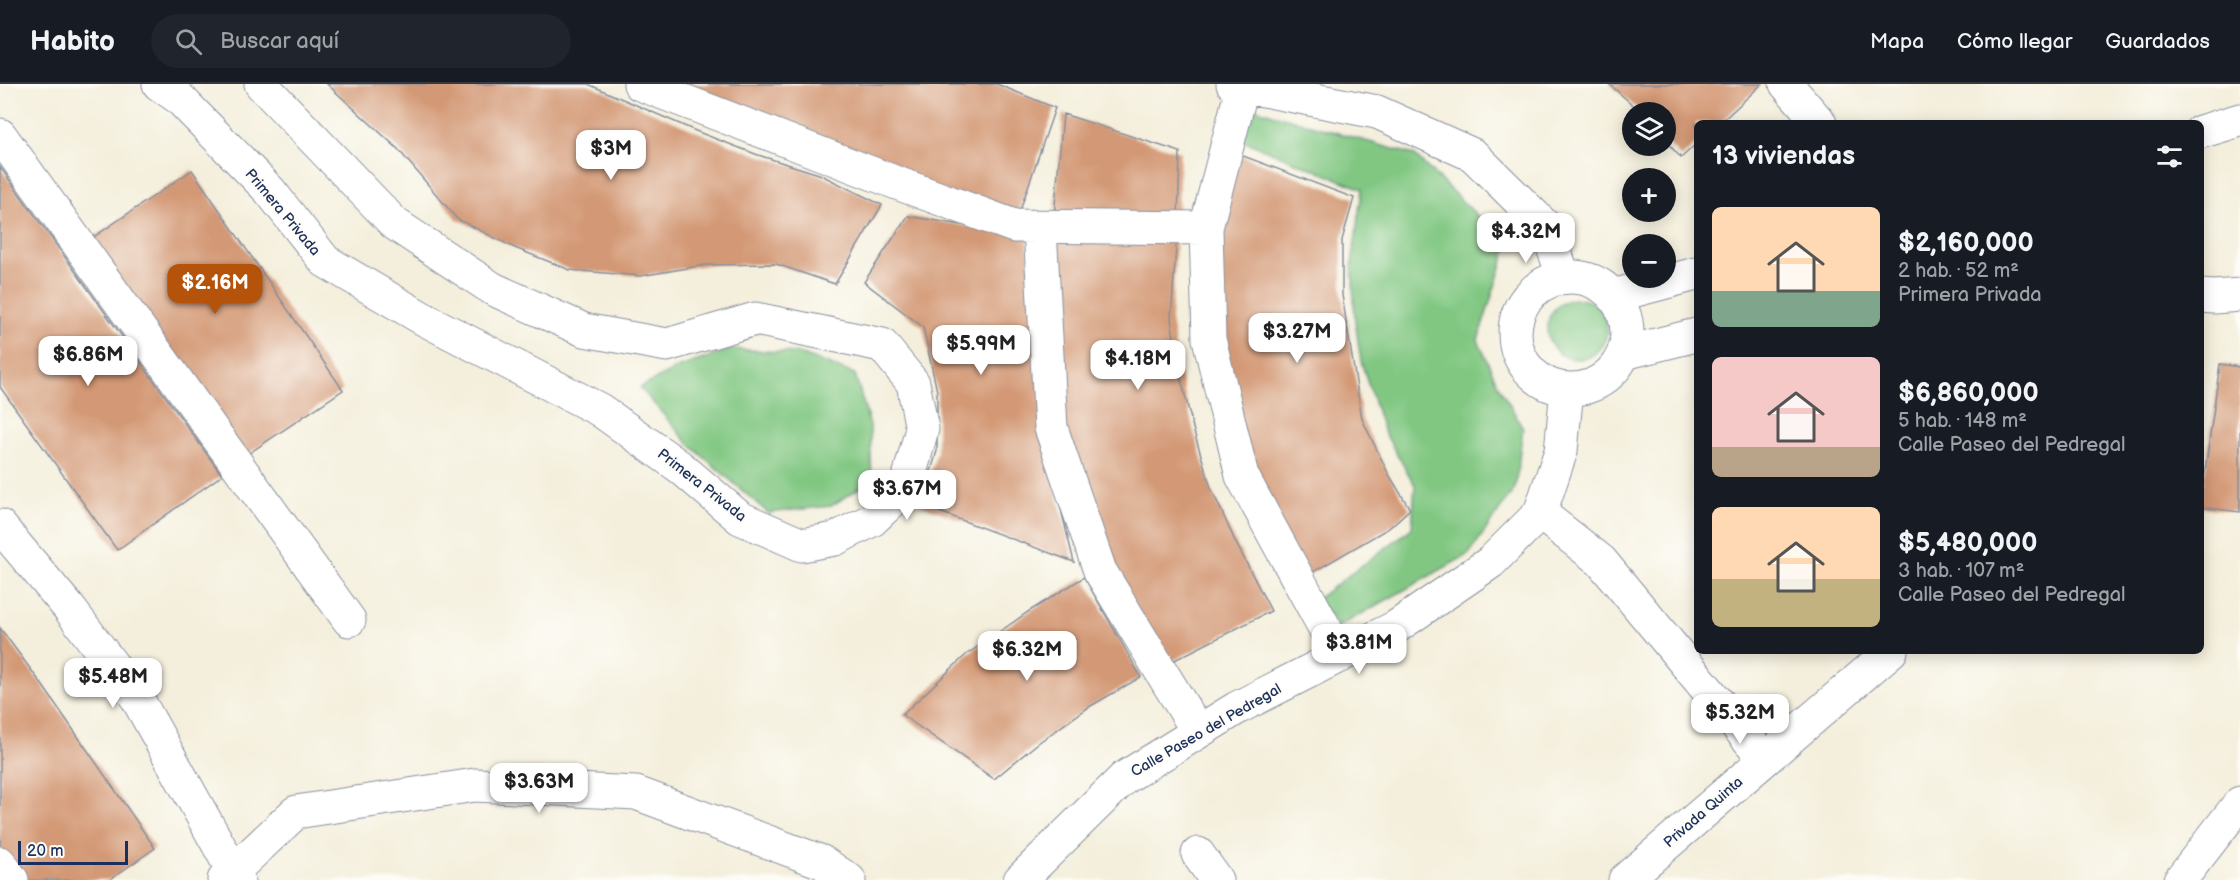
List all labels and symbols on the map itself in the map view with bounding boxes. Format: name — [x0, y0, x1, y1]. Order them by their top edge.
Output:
pin: $3M — [582, 130, 640, 181]
street label: Primera Privada — [241, 165, 325, 260]
pin: $4.32M — [1477, 213, 1575, 264]
pin: $2.16M — [166, 264, 264, 315]
pin: $3.27M — [1248, 313, 1346, 364]
pin: $5.99M — [932, 325, 1030, 376]
pin: $6.86M — [39, 336, 137, 387]
pin: $4.18M — [1089, 340, 1187, 391]
street label: Primera Privada — [653, 445, 750, 526]
pin: $3.67M — [858, 470, 956, 521]
pin: $3.81M — [1310, 624, 1408, 675]
pin: $6.32M — [978, 631, 1076, 682]
pin: $5.48M — [64, 658, 162, 709]
street label: Calle Paseo del Pedregal — [1128, 680, 1285, 781]
pin: $5.32M — [1691, 694, 1789, 745]
pin: $3.63M — [490, 763, 588, 814]
street label: Privada Quinta — [1660, 773, 1747, 852]
scale bar — [18, 838, 128, 866]

